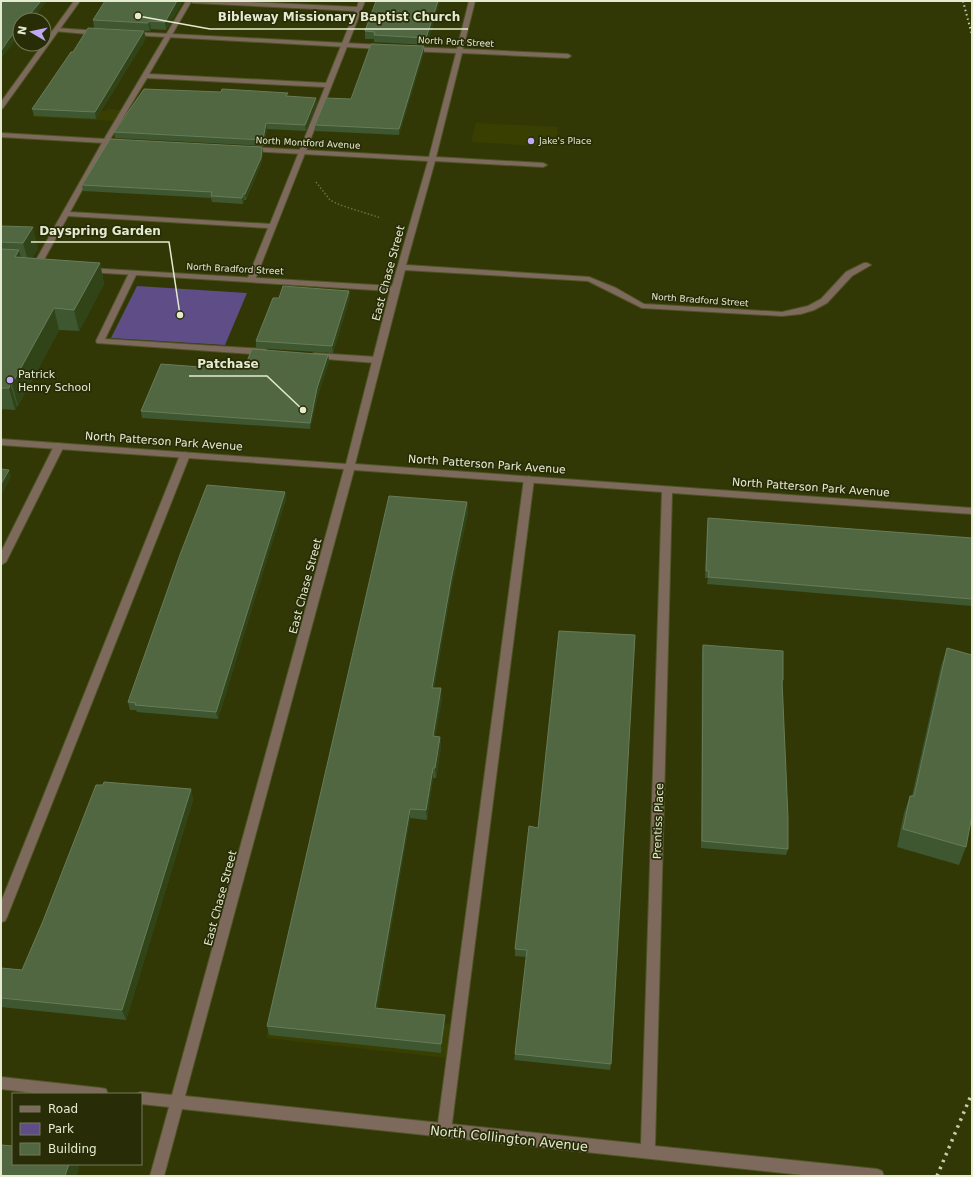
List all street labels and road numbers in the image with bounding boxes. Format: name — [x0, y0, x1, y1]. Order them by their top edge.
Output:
street label: North Port Street — [418, 35, 495, 49]
street label: North Montford Avenue — [255, 135, 361, 151]
street label: East Chase Street — [370, 223, 408, 322]
street label: North Bradford Street — [186, 261, 284, 277]
street label: North Bradford Street — [651, 292, 749, 308]
street label: North Patterson Park Avenue — [85, 429, 244, 454]
street label: North Patterson Park Avenue — [408, 452, 567, 477]
street label: North Patterson Park Avenue — [732, 475, 891, 500]
street label: East Chase Street — [287, 536, 325, 635]
street label: Prentiss Place — [651, 783, 666, 859]
street label: East Chase Street — [202, 848, 240, 947]
street label: North Collington Avenue — [429, 1123, 589, 1154]

